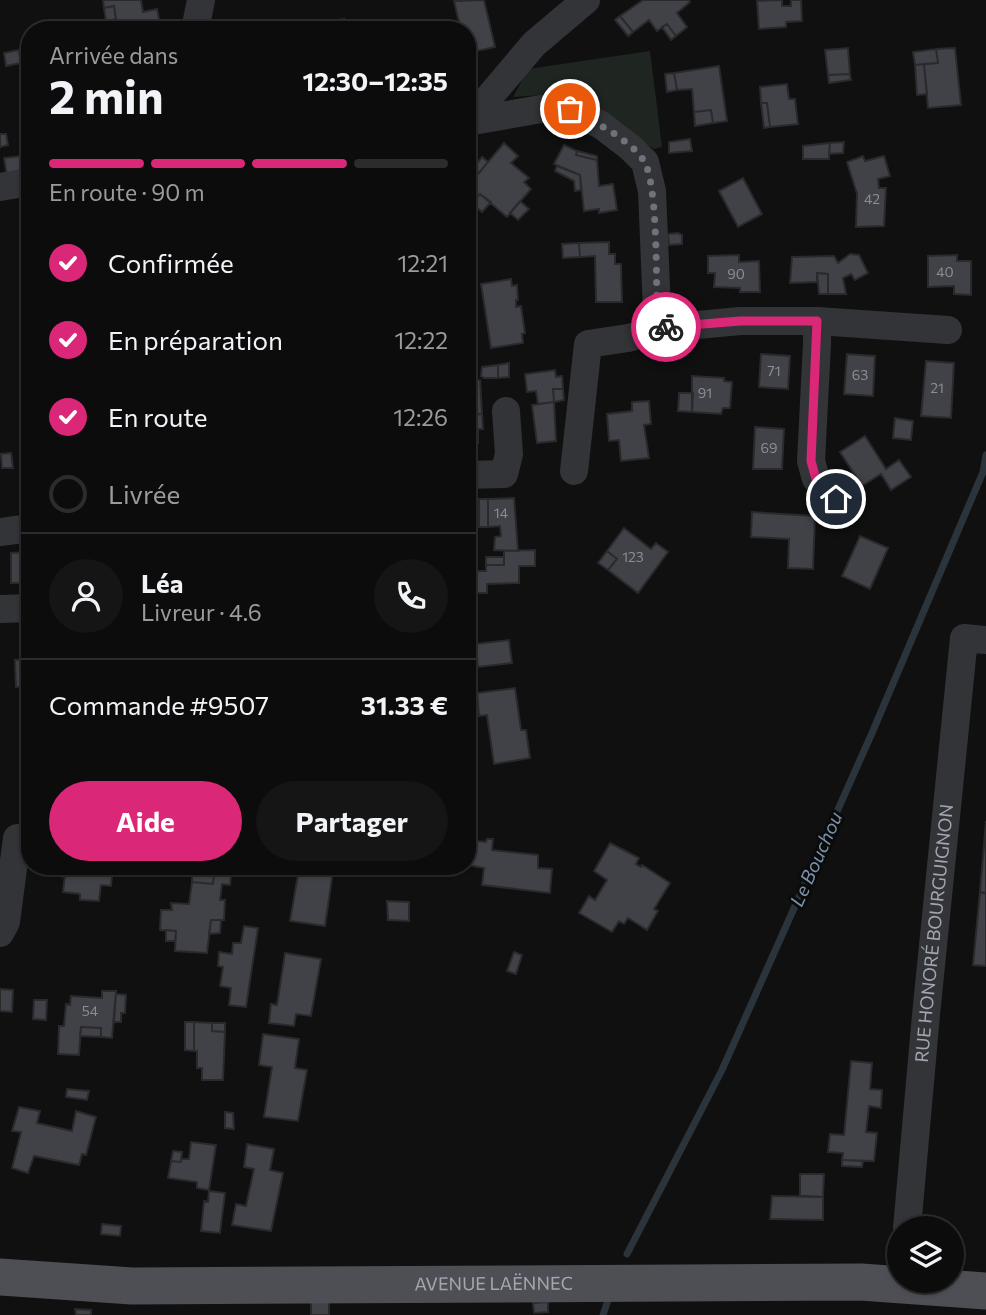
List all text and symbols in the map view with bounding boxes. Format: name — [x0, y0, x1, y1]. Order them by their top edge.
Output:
text: Arrivée dans — [49, 41, 178, 69]
text: 12:30–12:35 — [302, 65, 448, 96]
text: 2 min — [49, 67, 164, 123]
pin — [540, 79, 600, 139]
icon: bag — [551, 90, 589, 128]
text: En route · 90 m — [49, 178, 205, 206]
house number: 42 — [864, 190, 880, 207]
icon: check — [49, 244, 87, 282]
text: Confirmée — [108, 247, 234, 278]
text: 12:21 — [397, 249, 448, 277]
house number: 40 — [936, 263, 954, 280]
house number: 90 — [727, 265, 745, 282]
courier — [631, 292, 701, 362]
icon: bike — [647, 308, 685, 346]
icon: check — [49, 321, 87, 359]
text: En préparation — [108, 324, 283, 355]
text: 12:22 — [394, 326, 448, 354]
house number: 71 — [767, 362, 781, 379]
house number: 63 — [852, 366, 868, 383]
house number: 21 — [930, 379, 944, 396]
house number: 91 — [698, 384, 712, 401]
icon: check — [49, 398, 87, 436]
text: En route — [108, 401, 208, 432]
text: 12:26 — [393, 403, 448, 431]
house number: 69 — [761, 439, 777, 456]
pin — [806, 469, 866, 529]
text: Livrée — [108, 478, 180, 509]
icon: home — [817, 480, 855, 518]
house number: 14 — [494, 504, 509, 521]
house number: 123 — [622, 548, 644, 565]
button: person — [49, 559, 123, 633]
button: phone — [374, 559, 448, 633]
text: Léa — [141, 567, 184, 598]
text: Livreur · 4.6 — [141, 598, 262, 626]
text: Commande #9507 — [49, 689, 269, 720]
text: 31.33 € — [361, 689, 448, 720]
button: Aide — [49, 781, 242, 861]
button: Partager — [256, 781, 448, 861]
street label: RUE HONORÉ BOURGUIGNON — [910, 803, 957, 1063]
water label: Le Bouchou — [784, 808, 847, 910]
house number: 54 — [82, 1002, 99, 1019]
map controls — [887, 1216, 964, 1293]
button: layers — [887, 1216, 964, 1293]
street label: AVENUE LAËNNEC — [414, 1272, 573, 1294]

